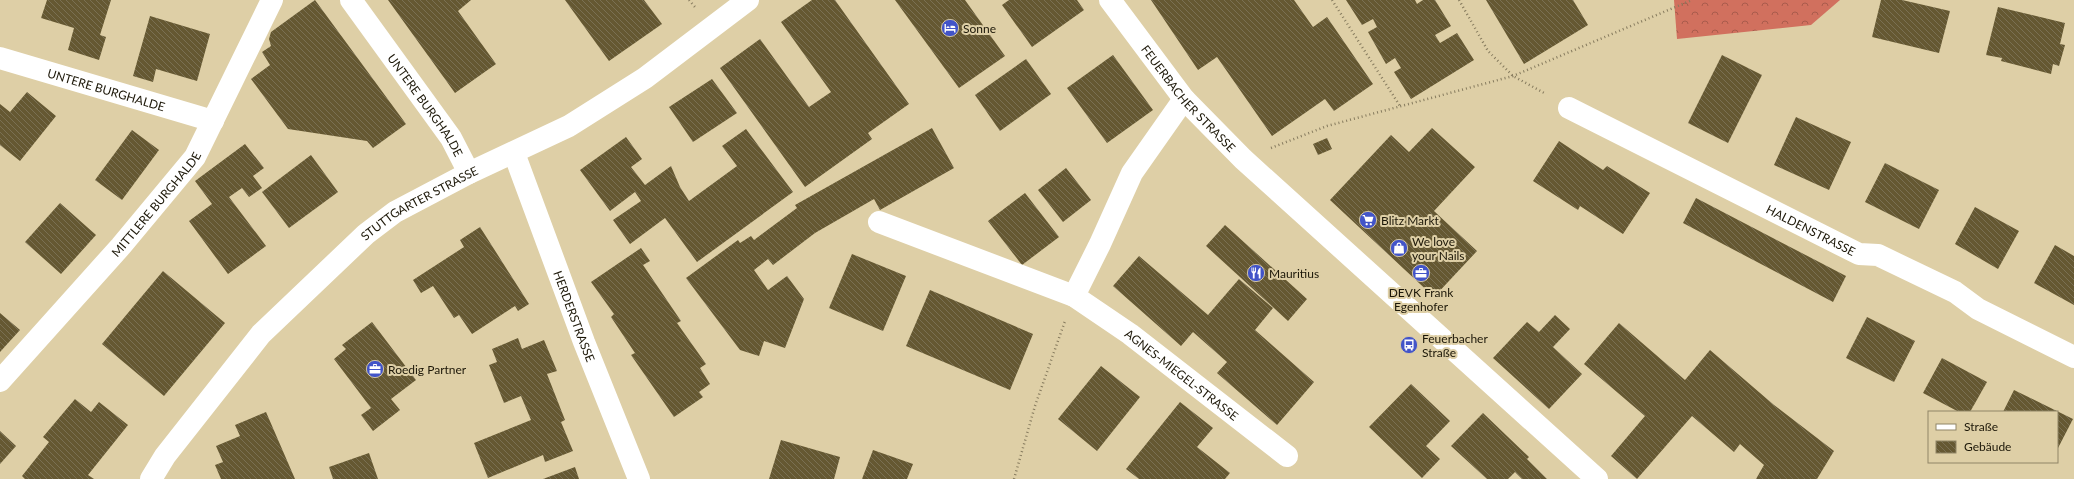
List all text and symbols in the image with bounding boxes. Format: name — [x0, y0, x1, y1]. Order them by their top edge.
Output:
hotel icon: Sonne — [940, 18, 960, 38]
place label: Sonne — [963, 21, 996, 36]
street label: FEUERBACHER STRASSE — [1139, 42, 1239, 155]
street label: UNTERE BURGHALDE — [385, 51, 467, 159]
street label: UNTERE BURGHALDE — [46, 65, 167, 114]
street label: MITTLERE BURGHALDE — [108, 149, 204, 259]
street label: STUTTGARTER STRASSE — [357, 162, 480, 243]
street label: HALDENSTRASSE — [1764, 201, 1858, 259]
supermarket icon: Blitz Markt — [1358, 210, 1378, 230]
place label: Blitz Markt — [1381, 213, 1440, 228]
place label: We love your Nails — [1412, 234, 1465, 263]
shop icon: We love your Nails — [1389, 238, 1409, 258]
restaurant icon: Mauritius — [1246, 263, 1266, 283]
office icon: DEVK Frank Egenhofer — [1411, 263, 1431, 283]
place label: Mauritius — [1269, 266, 1319, 281]
street label: HERDERSTRASSE — [551, 268, 599, 364]
place label: DEVK Frank Egenhofer — [1389, 285, 1454, 314]
street label: AGNES-MIEGEL-STRASSE — [1122, 325, 1242, 423]
place label: Feuerbacher Straße — [1422, 331, 1488, 360]
bus stop icon: Feuerbacher Straße — [1399, 335, 1419, 355]
office icon: Roedig Partner — [365, 359, 385, 379]
place label: Roedig Partner — [388, 362, 467, 377]
legend — [1928, 411, 2058, 463]
text: Straße — [1964, 419, 1998, 434]
text: Gebäude — [1964, 439, 2011, 454]

